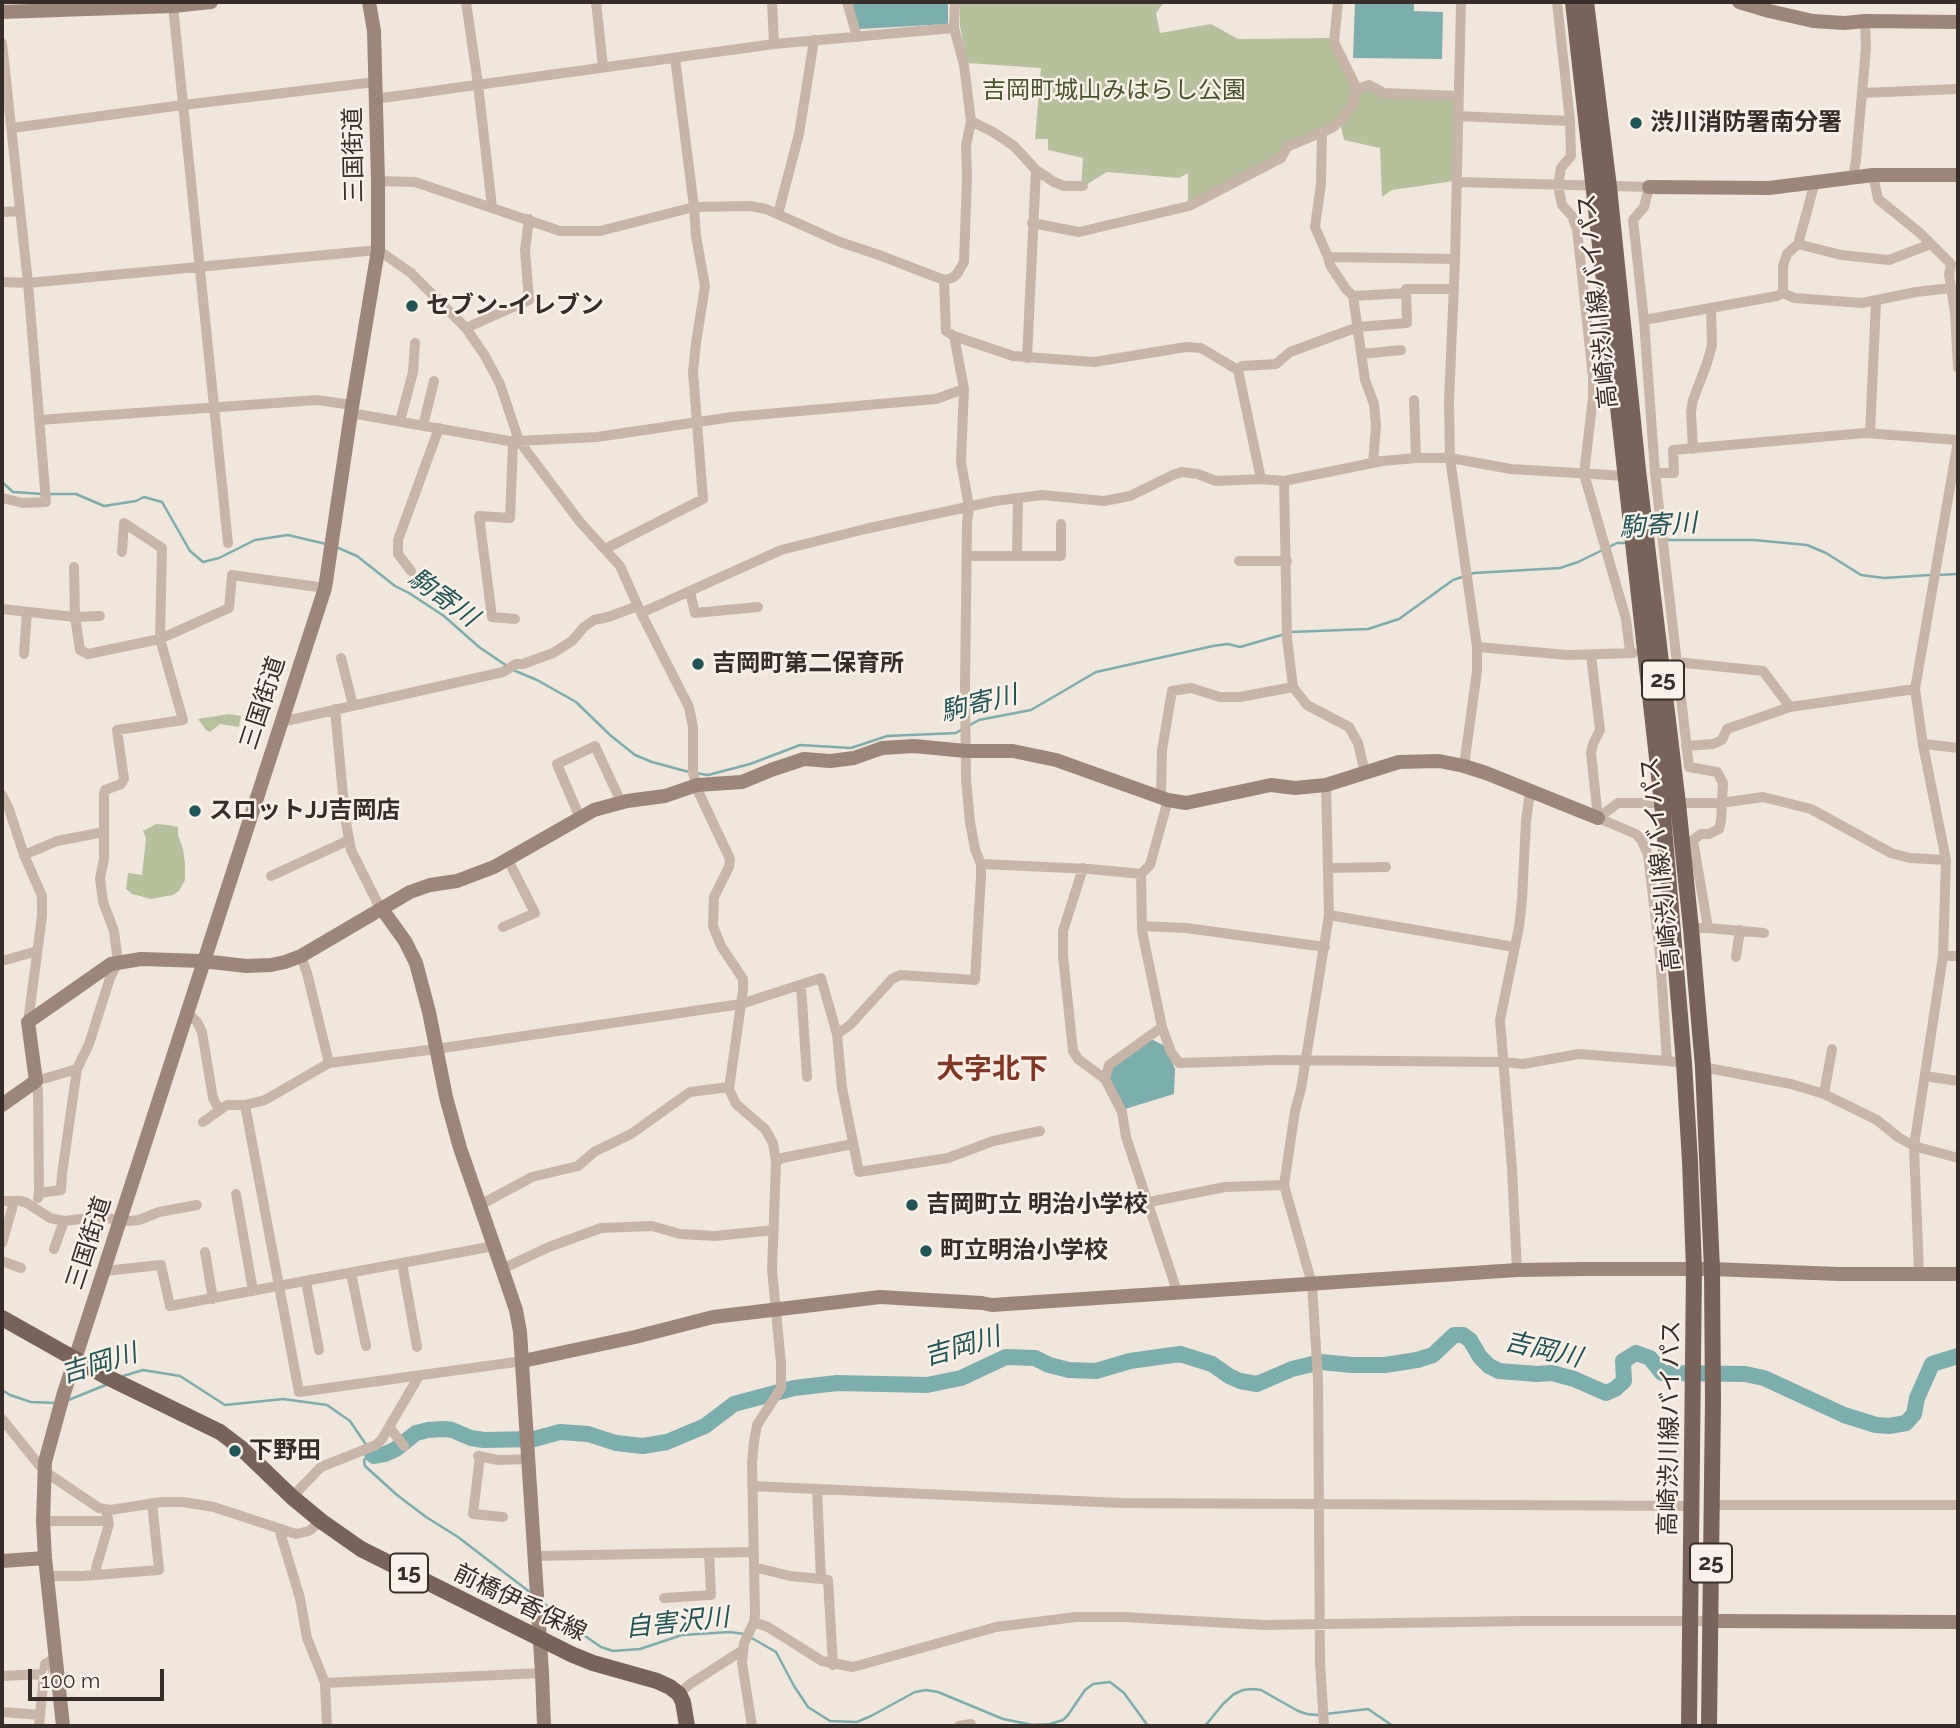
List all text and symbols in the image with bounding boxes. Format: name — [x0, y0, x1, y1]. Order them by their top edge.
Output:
park label: 吉岡町城山みはらし公園 — [982, 77, 1246, 105]
street label: 三国街道 — [339, 107, 369, 203]
place label: 渋川消防署南分署 — [1650, 109, 1842, 137]
marker: 渋川消防署南分署 — [1628, 115, 1644, 131]
street label: 高崎渋川線バイパス — [1572, 192, 1624, 410]
place label: セブン-イレブン — [426, 292, 604, 320]
marker: セブン-イレブン — [404, 298, 420, 314]
water label: 駒寄川 — [1618, 508, 1698, 544]
water label: 駒寄川 — [402, 562, 484, 634]
place label: 吉岡町第二保育所 — [712, 650, 904, 678]
street label: 三国街道 — [234, 653, 292, 753]
marker: 吉岡町第二保育所 — [690, 656, 706, 672]
road number: 25 — [1642, 660, 1684, 700]
water label: 駒寄川 — [937, 679, 1021, 729]
street label: 高崎渋川線バイパス — [1635, 755, 1687, 973]
place label: スロットJJ吉岡店 — [209, 797, 400, 825]
marker: スロットJJ吉岡店 — [187, 803, 203, 819]
district label: 大字北下 — [936, 1053, 1048, 1087]
place label: 吉岡町立 明治小学校 — [926, 1191, 1148, 1219]
street label: 三国街道 — [60, 1193, 118, 1293]
marker: 吉岡町立 明治小学校 — [904, 1197, 920, 1213]
place label: 町立明治小学校 — [940, 1237, 1108, 1265]
marker: 町立明治小学校 — [918, 1243, 934, 1259]
street label: 高崎渋川線バイパス — [1654, 1320, 1686, 1536]
water label: 吉岡川 — [920, 1321, 1004, 1373]
water label: 吉岡川 — [1501, 1326, 1585, 1374]
water label: 吉岡川 — [57, 1338, 141, 1390]
place label: 下野田 — [249, 1437, 321, 1465]
marker: 下野田 — [227, 1443, 243, 1459]
road number: 25 — [1690, 1544, 1732, 1582]
road number: 15 — [390, 1554, 428, 1592]
street label: 前橋伊香保線 — [449, 1558, 591, 1648]
water label: 自害沢川 — [624, 1602, 730, 1644]
scale bar — [32, 1654, 168, 1698]
text: 100 m — [41, 1668, 100, 1693]

